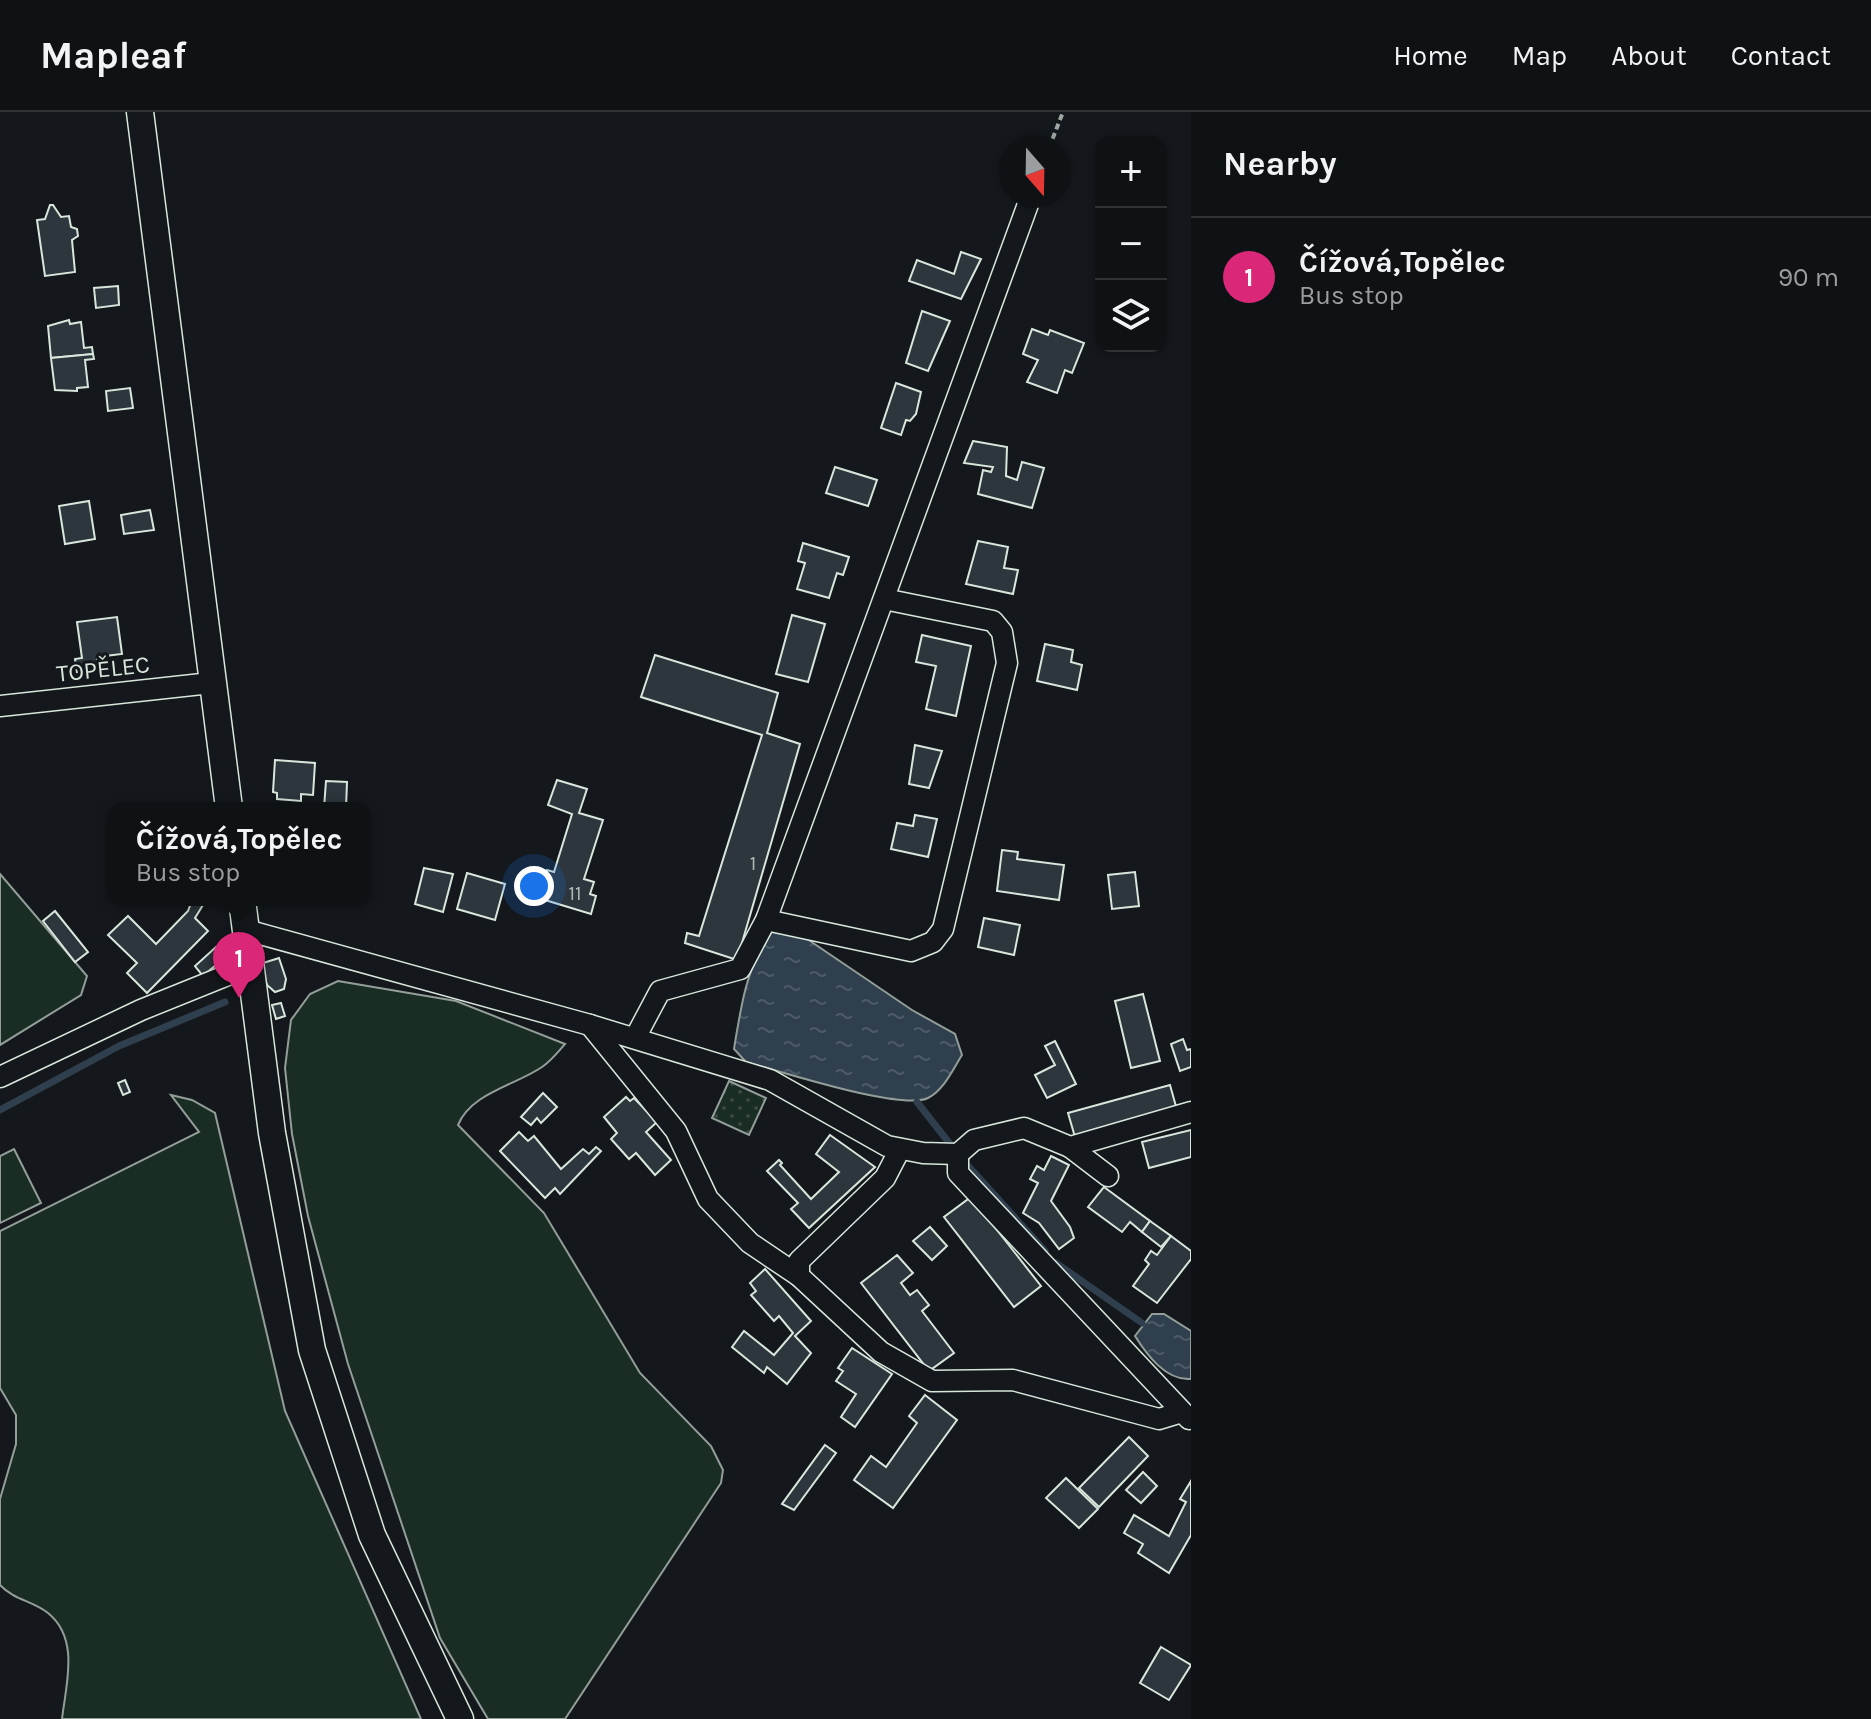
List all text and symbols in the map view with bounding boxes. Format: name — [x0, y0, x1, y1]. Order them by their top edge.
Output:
text: Mapleaf — [40, 33, 187, 78]
text: Home — [1393, 39, 1468, 72]
text: Map — [1512, 39, 1567, 72]
text: About — [1611, 39, 1687, 72]
text: Contact — [1731, 39, 1831, 72]
north arrow — [999, 136, 1071, 208]
map controls — [1095, 136, 1167, 352]
button: + — [1095, 136, 1167, 208]
text: Nearby — [1223, 144, 1337, 184]
button: − — [1095, 208, 1167, 280]
text: Čížová,Topělec — [1299, 244, 1506, 280]
text: 1 — [1244, 262, 1254, 293]
text: 90 m — [1778, 262, 1839, 293]
button: layers — [1095, 280, 1167, 352]
text: Bus stop — [1299, 280, 1404, 311]
street label: TOPĚLEC — [55, 650, 151, 688]
popup — [107, 802, 371, 906]
text: Čížová,Topělec — [136, 821, 342, 857]
house number: 1 — [750, 852, 756, 875]
text: Bus stop — [136, 857, 240, 888]
your location — [514, 866, 554, 906]
house number: 11 — [568, 882, 582, 905]
pin: 1 — [213, 932, 265, 998]

